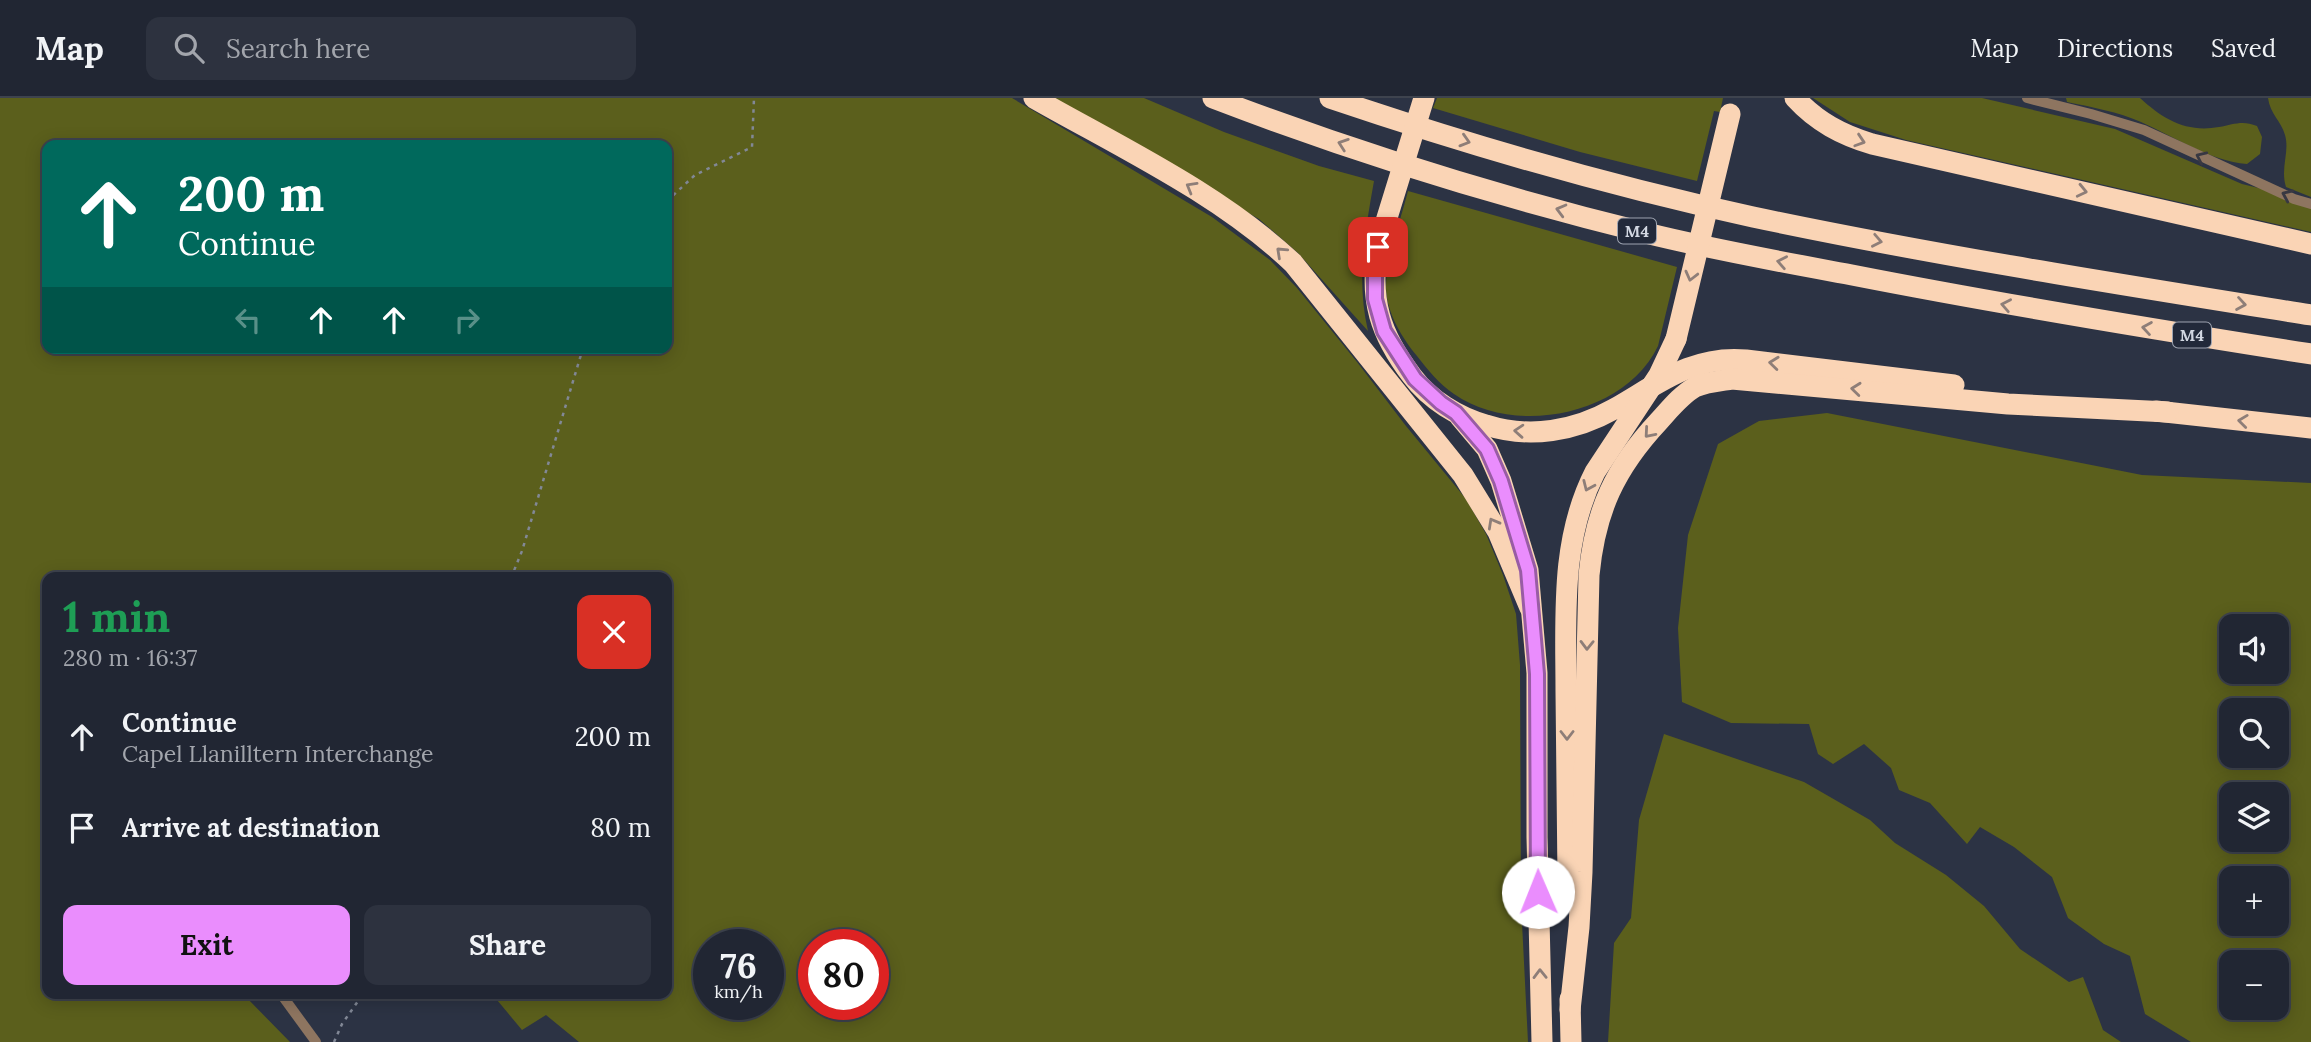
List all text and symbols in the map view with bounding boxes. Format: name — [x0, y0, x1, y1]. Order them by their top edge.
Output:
search box — [146, 17, 636, 80]
text: Map — [35, 27, 104, 69]
icon: search — [170, 29, 208, 67]
text: Search here — [226, 32, 370, 65]
text: Map — [1970, 33, 2019, 64]
text: Directions — [2057, 33, 2173, 64]
text: Saved — [2211, 33, 2276, 64]
one-way arrow — [1854, 132, 1866, 147]
one-way arrow — [1459, 133, 1471, 148]
one-way arrow — [1337, 138, 1350, 152]
one-way arrow — [2196, 151, 2208, 165]
text: 200 m — [178, 162, 324, 224]
icon: ahead — [63, 168, 154, 259]
one-way arrow — [1185, 182, 1198, 195]
one-way arrow — [2076, 183, 2088, 198]
one-way arrow — [2282, 189, 2294, 203]
one-way arrow — [1555, 204, 1567, 218]
pin — [1348, 217, 1408, 277]
road number: M4 — [1618, 218, 1656, 244]
text: Continue — [178, 223, 315, 264]
icon: arrive — [1359, 228, 1397, 266]
one-way arrow — [1871, 233, 1882, 248]
one-way arrow — [1276, 248, 1289, 260]
one-way arrow — [1776, 255, 1788, 270]
one-way arrow — [1685, 270, 1699, 282]
one-way arrow — [2235, 296, 2247, 311]
one-way arrow — [2000, 298, 2012, 313]
icon: left — [229, 301, 267, 339]
icon: ahead — [302, 301, 340, 339]
icon: ahead — [375, 301, 413, 339]
icon: right — [448, 301, 486, 339]
one-way arrow — [2141, 321, 2153, 336]
road number: M4 — [2173, 322, 2211, 347]
one-way arrow — [1768, 356, 1779, 371]
one-way arrow — [1850, 382, 1861, 397]
one-way arrow — [2237, 414, 2249, 429]
one-way arrow — [1513, 424, 1524, 439]
one-way arrow — [1645, 424, 1657, 437]
one-way arrow — [1582, 479, 1596, 491]
one-way arrow — [1488, 518, 1501, 531]
text: 1 min — [63, 590, 170, 644]
button: close — [577, 595, 651, 669]
map controls — [2219, 614, 2289, 1020]
button: sound — [2219, 614, 2289, 684]
one-way arrow — [1579, 640, 1595, 650]
text: 280 m · 16:37 — [63, 643, 197, 672]
button: search — [2219, 698, 2289, 768]
text: Continue — [122, 706, 237, 739]
icon: ahead — [63, 718, 101, 756]
text: 200 m — [575, 720, 651, 753]
one-way arrow — [1559, 731, 1575, 741]
text: Capel Llanilltern Interchange — [122, 739, 434, 768]
button: layers — [2219, 782, 2289, 852]
icon: arrive — [63, 809, 101, 847]
text: Arrive at destination — [122, 811, 380, 844]
text: 80 m — [590, 811, 651, 844]
position arrow — [1501, 855, 1575, 929]
button: + — [2219, 866, 2289, 936]
button: Exit — [63, 905, 350, 985]
button: Share — [364, 905, 651, 985]
speed limit sign: 80 — [798, 929, 889, 1020]
text: 76 — [720, 943, 757, 988]
button: − — [2219, 950, 2289, 1020]
one-way arrow — [1532, 968, 1548, 979]
text: km/h — [714, 980, 763, 1003]

